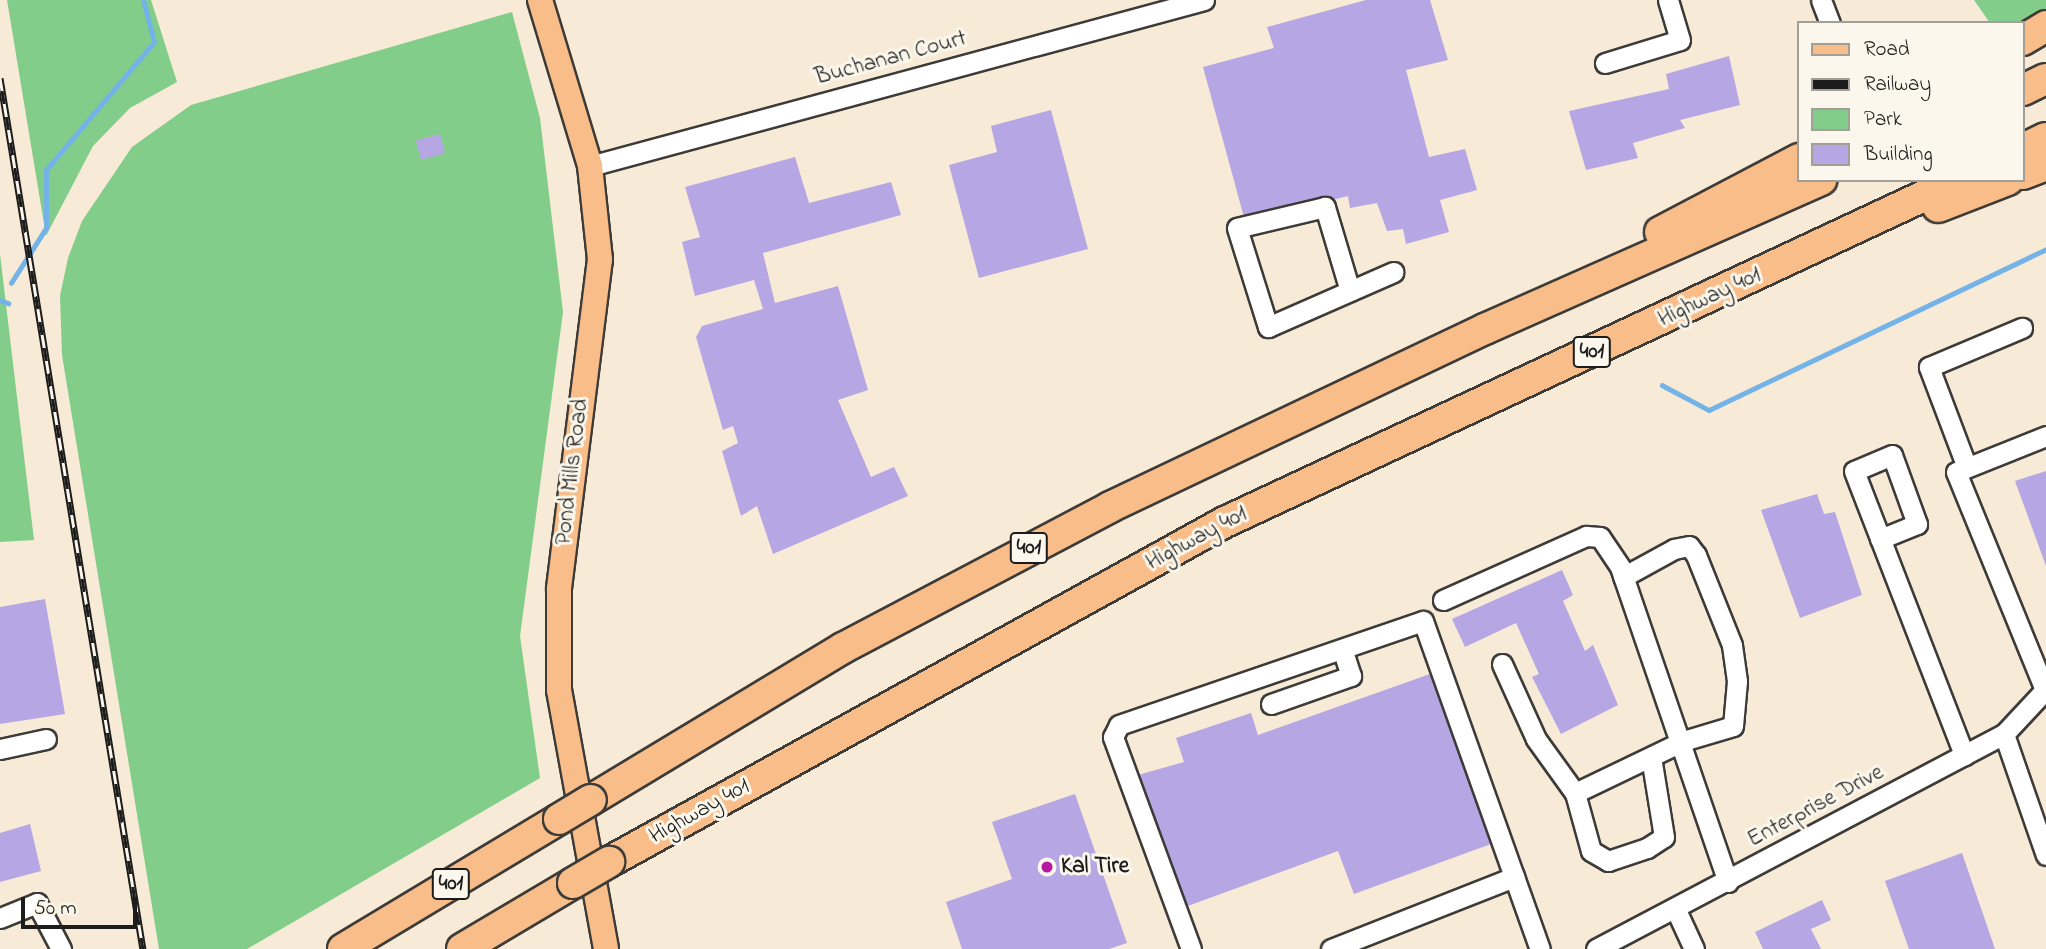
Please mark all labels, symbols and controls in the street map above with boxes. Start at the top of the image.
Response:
legend [1798,21,2025,182]
street label: Buchanan Court [812,26,970,92]
text: Road [1864,35,1910,65]
text: Railway [1864,70,1931,100]
text: Park [1864,105,1902,135]
text: Building [1864,140,1933,170]
street label: Highway 401 [1654,262,1766,334]
road number: 401 [1573,334,1611,370]
street label: Pond Mills Road [550,397,596,547]
street label: Highway 401 [1142,501,1252,577]
road number: 401 [1010,530,1048,566]
street label: Enterprise Drive [1743,760,1889,854]
street label: Highway 401 [645,773,755,851]
place label: Kal Tire [1061,853,1129,881]
marker: Kal Tire [1039,859,1055,875]
road number: 401 [432,866,470,902]
scale bar [24,883,140,927]
text: 50 m [34,894,77,924]

